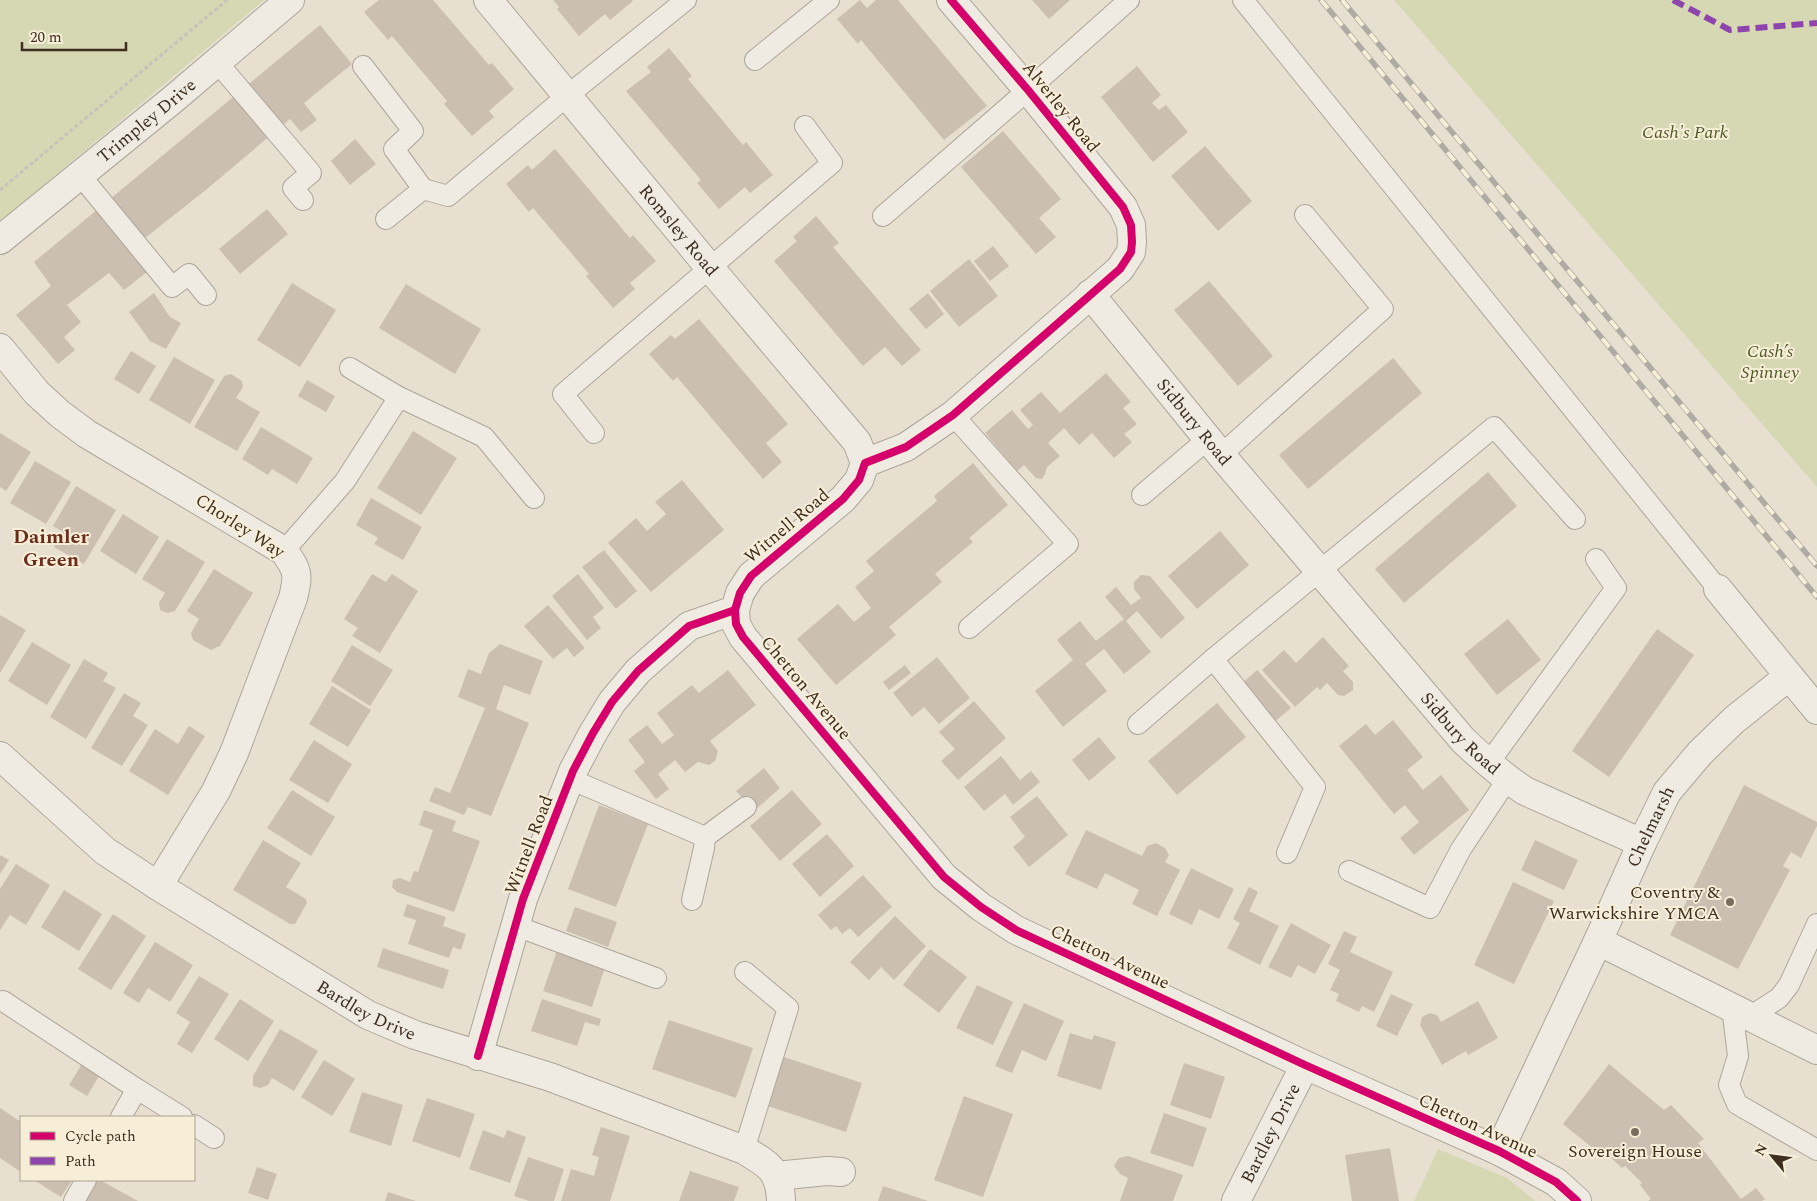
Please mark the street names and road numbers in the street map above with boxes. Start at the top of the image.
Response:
street label: Alverley Road [1016,55,1106,159]
street label: Trimpley Drive [91,72,202,170]
street label: Romsley Road [632,178,725,282]
street label: Sidbury Road [1150,372,1238,472]
street label: Witnell Road [738,482,836,570]
street label: Chorley Way [190,487,291,566]
street label: Chetton Avenue [754,630,858,746]
street label: Sidbury Road [1414,686,1506,782]
street label: Chelmarsh [1619,781,1681,872]
street label: Witnell Road [498,791,560,899]
street label: Chetton Avenue [1046,917,1174,997]
street label: Bardley Drive [311,973,420,1047]
street label: Bardley Drive [1234,1078,1307,1188]
street label: Chetton Avenue [1414,1086,1542,1166]

